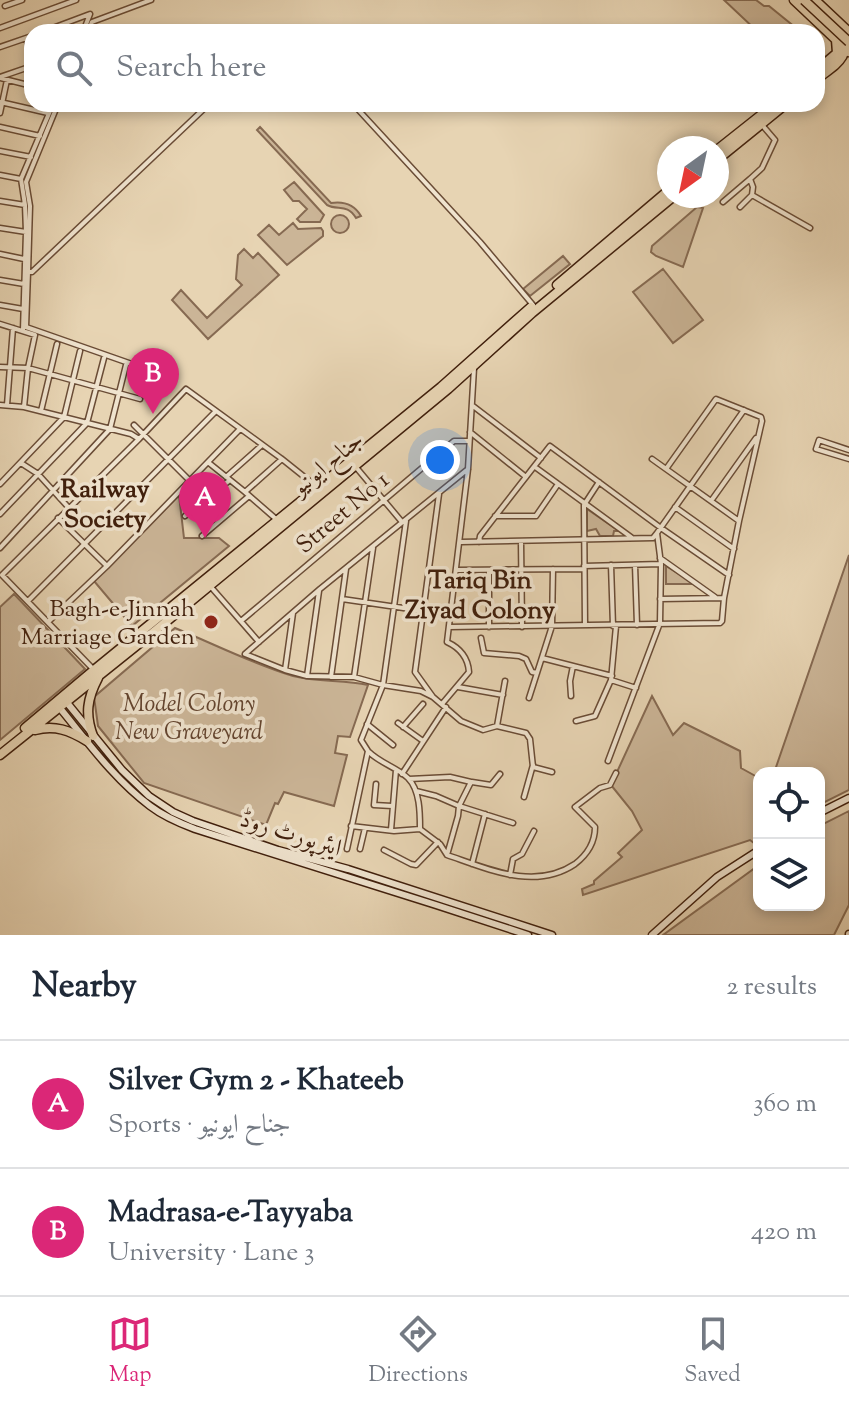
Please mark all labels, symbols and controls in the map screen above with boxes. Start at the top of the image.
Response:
search box [24,24,825,112]
icon: search [52,46,96,90]
text: Search here [116,47,266,90]
north arrow [657,136,729,208]
pin: B [127,348,179,414]
street label: جناح ایونیو [283,425,373,507]
your location [420,440,460,480]
street label: Street No 1 [289,464,397,563]
district label: Railway Society [60,472,150,539]
pin: A [179,472,231,538]
district label: Tariq Bin Ziyad Colony [405,563,555,630]
place label: Bagh-e-Jinnah Marriage Garden [21,593,195,655]
marker: Bagh-e-Jinnah Marriage Garden [202,613,220,631]
park label: Model Colony New Graveyard [115,688,263,750]
map controls [753,767,825,911]
button: locate [753,767,825,839]
street label: ایئرپورٹ روڈ [235,803,345,866]
button: layers [753,839,825,911]
text: Nearby [32,963,137,1012]
text: 2 results [726,969,817,1006]
text: Silver Gym 2 - Khateeb [108,1060,404,1103]
text: A [47,1086,69,1123]
text: 360 m [753,1086,817,1123]
text: Sports · جناح ایونیو [108,1107,291,1144]
text: Madrasa-e-Tayyaba [108,1192,353,1235]
text: B [50,1214,66,1251]
text: 420 m [751,1214,817,1251]
text: University · Lane 3 [108,1235,314,1272]
tab: Map [108,1312,152,1392]
tab: Directions [369,1312,468,1392]
tab: Saved [684,1312,741,1392]

